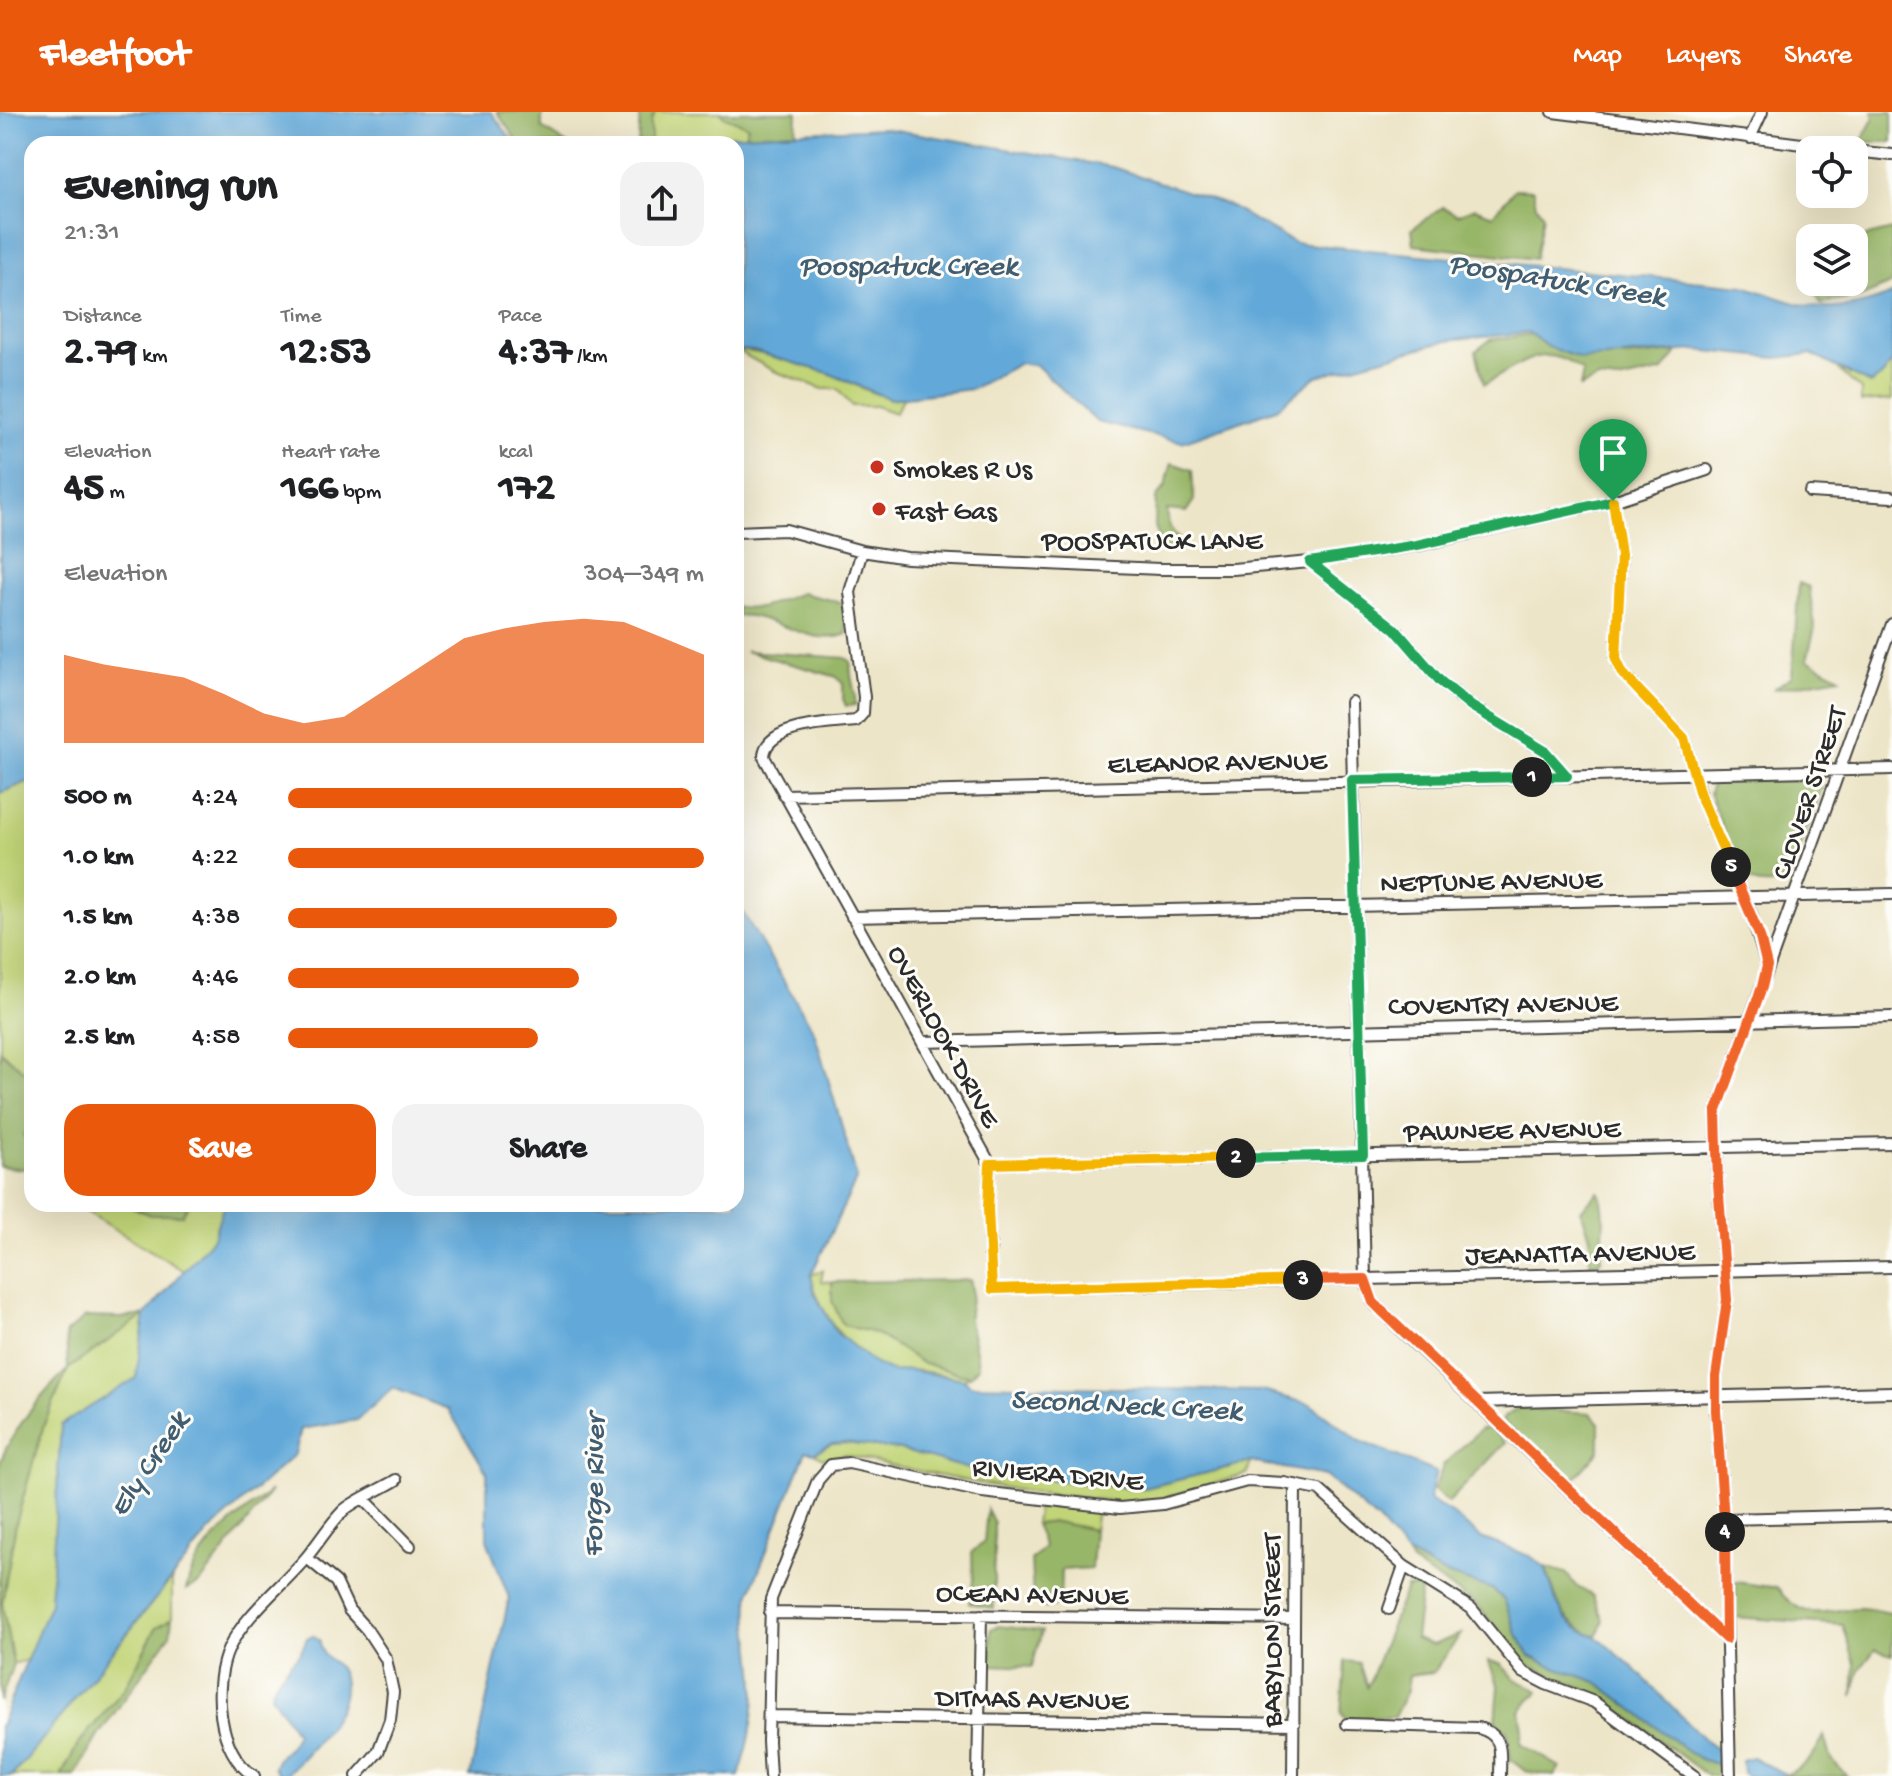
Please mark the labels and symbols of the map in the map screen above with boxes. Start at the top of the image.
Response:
water label: Poospatuck Creek [1446,248,1669,317]
water label: Poospatuck Creek [799,251,1020,286]
pin [1579,419,1647,501]
place label: Smokes R Us [893,455,1033,488]
marker: Smokes R Us [868,458,886,476]
place label: Fast Gas [894,497,997,530]
marker: Fast Gas [870,500,888,518]
street label: POOSPATUCK LANE [1041,527,1264,560]
street label: CLOVER STREET [1766,702,1857,884]
street label: ELEANOR AVENUE [1107,746,1329,783]
pin: 1 [1512,757,1552,797]
pin: 5 [1711,847,1751,887]
street label: NEPTUNE AVENUE [1380,865,1604,902]
street label: OVERLOOK DRIVE [878,940,1007,1135]
street label: COVENTRY AVENUE [1388,988,1620,1025]
street label: PAWNEE AVENUE [1402,1114,1622,1151]
pin: 2 [1216,1138,1256,1178]
street label: JEANATTA AVENUE [1465,1237,1697,1274]
pin: 3 [1283,1260,1323,1300]
water label: Second Neck Creek [1009,1384,1245,1431]
water label: Ely Creek [103,1404,200,1524]
water label: Forge River [578,1409,615,1558]
street label: RIVIERA DRIVE [971,1453,1146,1501]
pin: 4 [1705,1512,1745,1552]
street label: BABYLON STREET [1258,1532,1291,1728]
street label: OCEAN AVENUE [935,1578,1130,1615]
street label: DITMAS AVENUE [933,1683,1130,1720]

